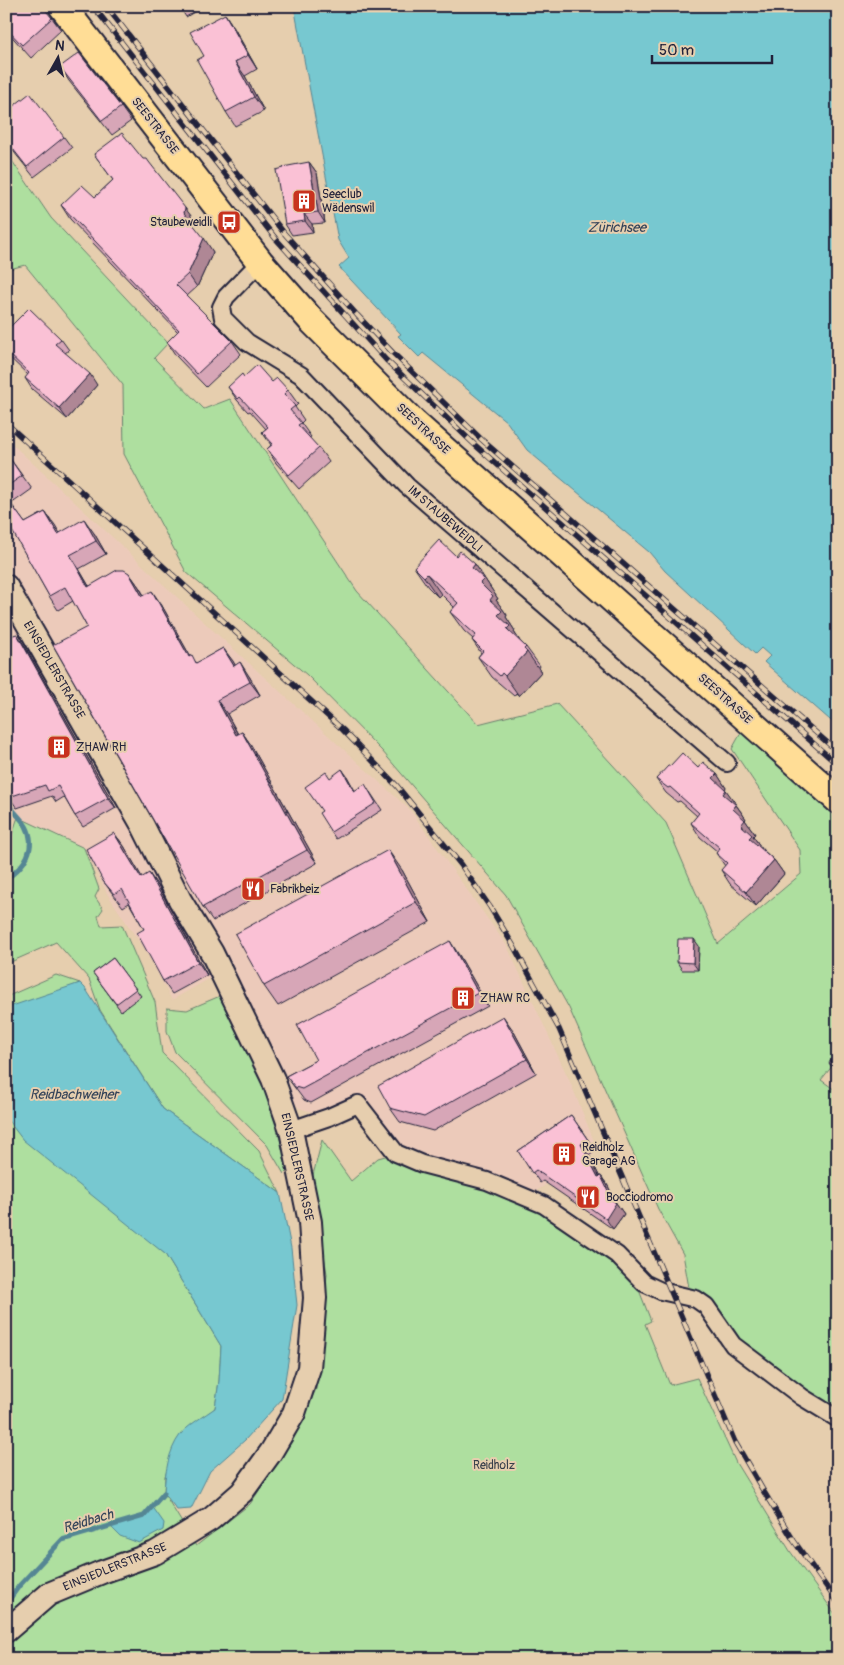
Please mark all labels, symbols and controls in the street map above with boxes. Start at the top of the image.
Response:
north arrow [32,32,82,82]
scale bar [652,32,772,64]
text: N [54,37,66,55]
text: 50 m [659,41,694,60]
street label: SEESTRASSE [128,95,182,157]
place label: Seeclub Wädenswil [322,187,375,216]
building icon: Seeclub Wädenswil [291,188,317,214]
bus stop icon: Staubeweidli [216,209,242,235]
place label: Staubeweidli [150,215,212,230]
water label: Zürichsee [588,219,648,236]
street label: SEESTRASSE [393,400,453,458]
street label: IM STAUBEWEIDLI [405,482,485,556]
street label: EINSIEDLERSTRASSE [20,618,88,722]
street label: SEESTRASSE [695,671,755,727]
building icon: ZHAW RH [46,734,72,760]
place label: ZHAW RH [76,740,127,755]
restaurant icon: Fabrikbeiz [240,876,266,902]
place label: Fabrikbeiz [270,882,320,897]
building icon: ZHAW RC [450,985,476,1011]
place label: ZHAW RC [480,991,530,1006]
water label: Reidbachweiher [30,1086,120,1103]
street label: EINSIEDLERSTRASSE [277,1111,317,1223]
place label: Reidholz Garage AG [582,1140,636,1169]
building icon: Reidholz Garage AG [551,1141,577,1167]
restaurant icon: Bocciodromo [575,1184,601,1210]
place label: Bocciodromo [606,1190,674,1205]
park label: Reidholz [473,1458,515,1473]
water label: Reidbach [61,1505,116,1537]
street label: EINSIEDLERSTRASSE [61,1539,169,1595]

